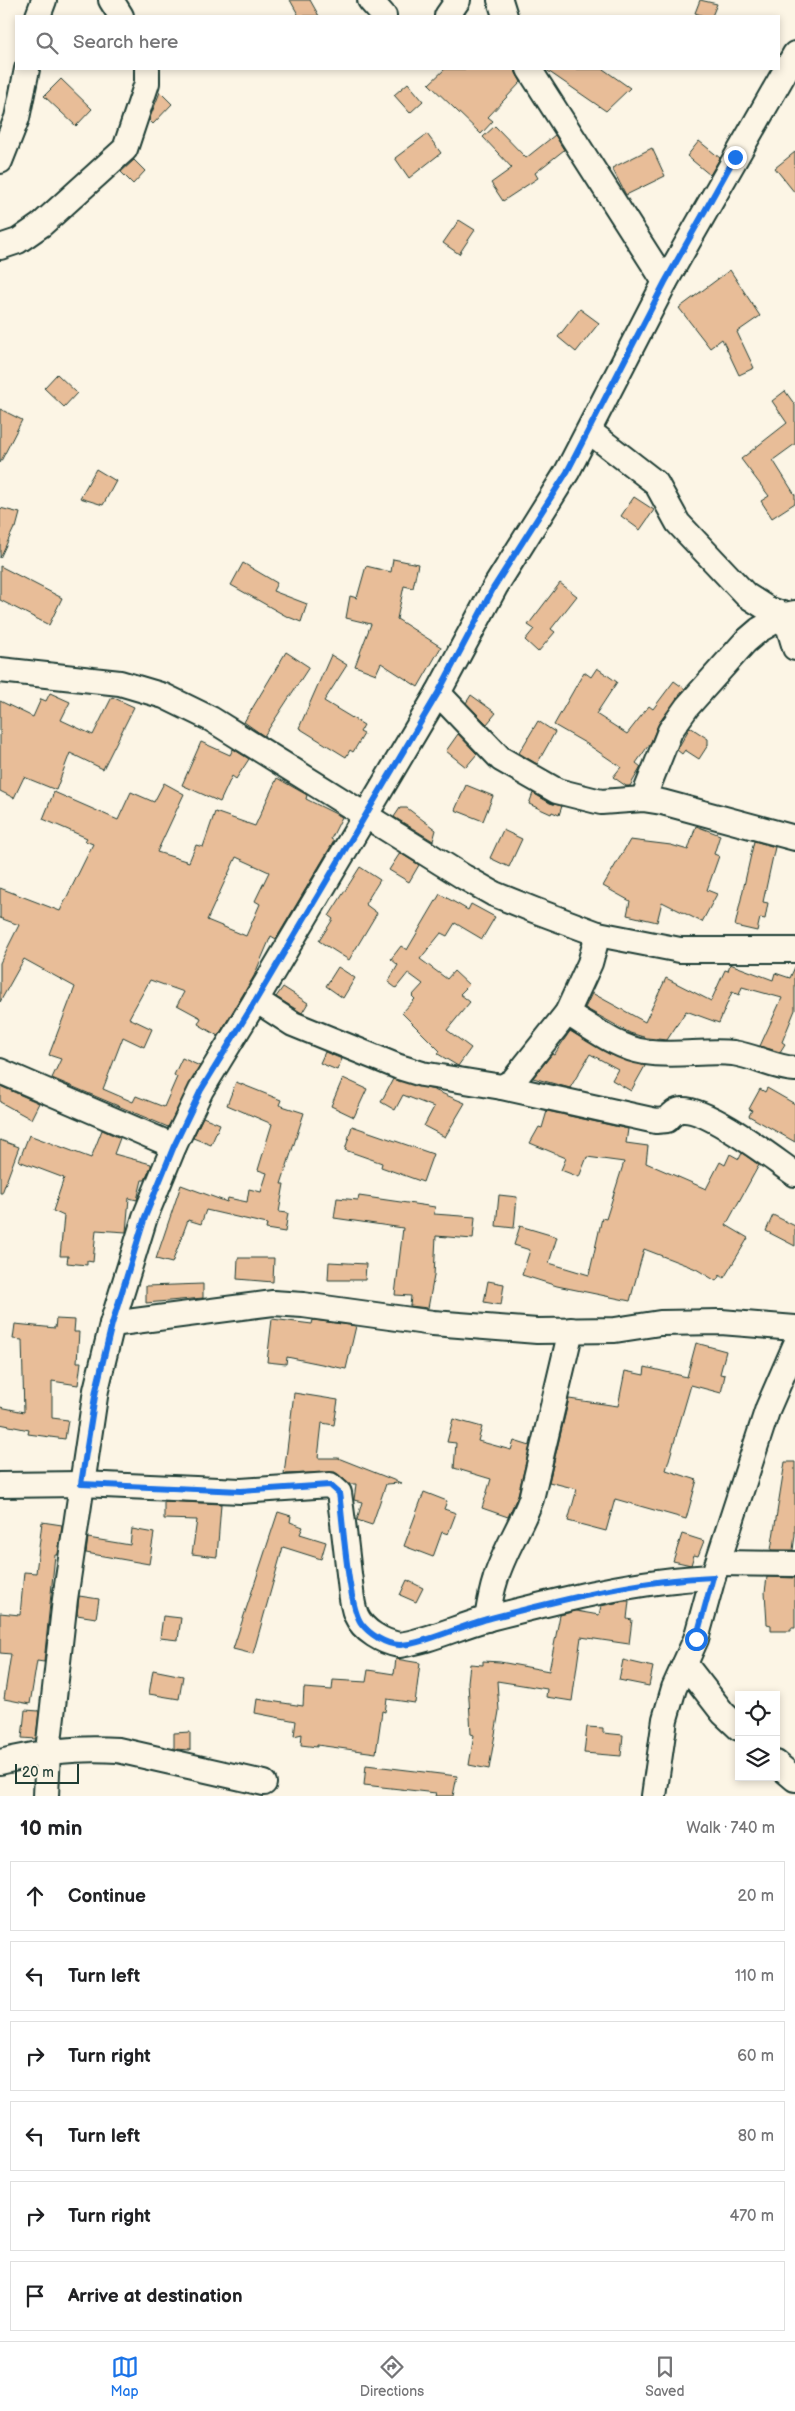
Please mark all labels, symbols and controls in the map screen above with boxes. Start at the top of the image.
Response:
search box [15,15,780,70]
icon: search [33,29,61,57]
text: Search here [73,31,178,54]
route end [724,146,747,169]
route start [685,1628,708,1651]
map controls [735,1691,780,1781]
button: locate [735,1691,780,1736]
button: layers [735,1736,780,1781]
scale bar [15,1761,79,1784]
text: 20 m [22,1764,54,1781]
text: 10 min [20,1816,82,1841]
text: Walk · 740 m [686,1819,775,1838]
icon: ahead [21,1882,49,1910]
text: Continue [68,1885,146,1908]
text: 20 m [738,1887,774,1906]
icon: left [21,1962,49,1990]
text: Turn left [68,1965,140,1988]
text: 110 m [735,1967,774,1986]
icon: right [21,2042,49,2070]
text: Turn right [68,2045,151,2068]
text: 60 m [737,2047,774,2066]
icon: left [21,2122,49,2150]
text: Turn left [68,2125,140,2148]
text: 80 m [738,2127,774,2146]
icon: right [21,2202,49,2230]
text: Turn right [68,2205,151,2228]
text: 470 m [729,2207,774,2226]
icon: arrive [21,2282,49,2310]
text: Arrive at destination [68,2285,243,2308]
tab: Map [111,2353,139,2400]
tab: Directions [360,2353,424,2400]
tab: Saved [645,2353,684,2400]

